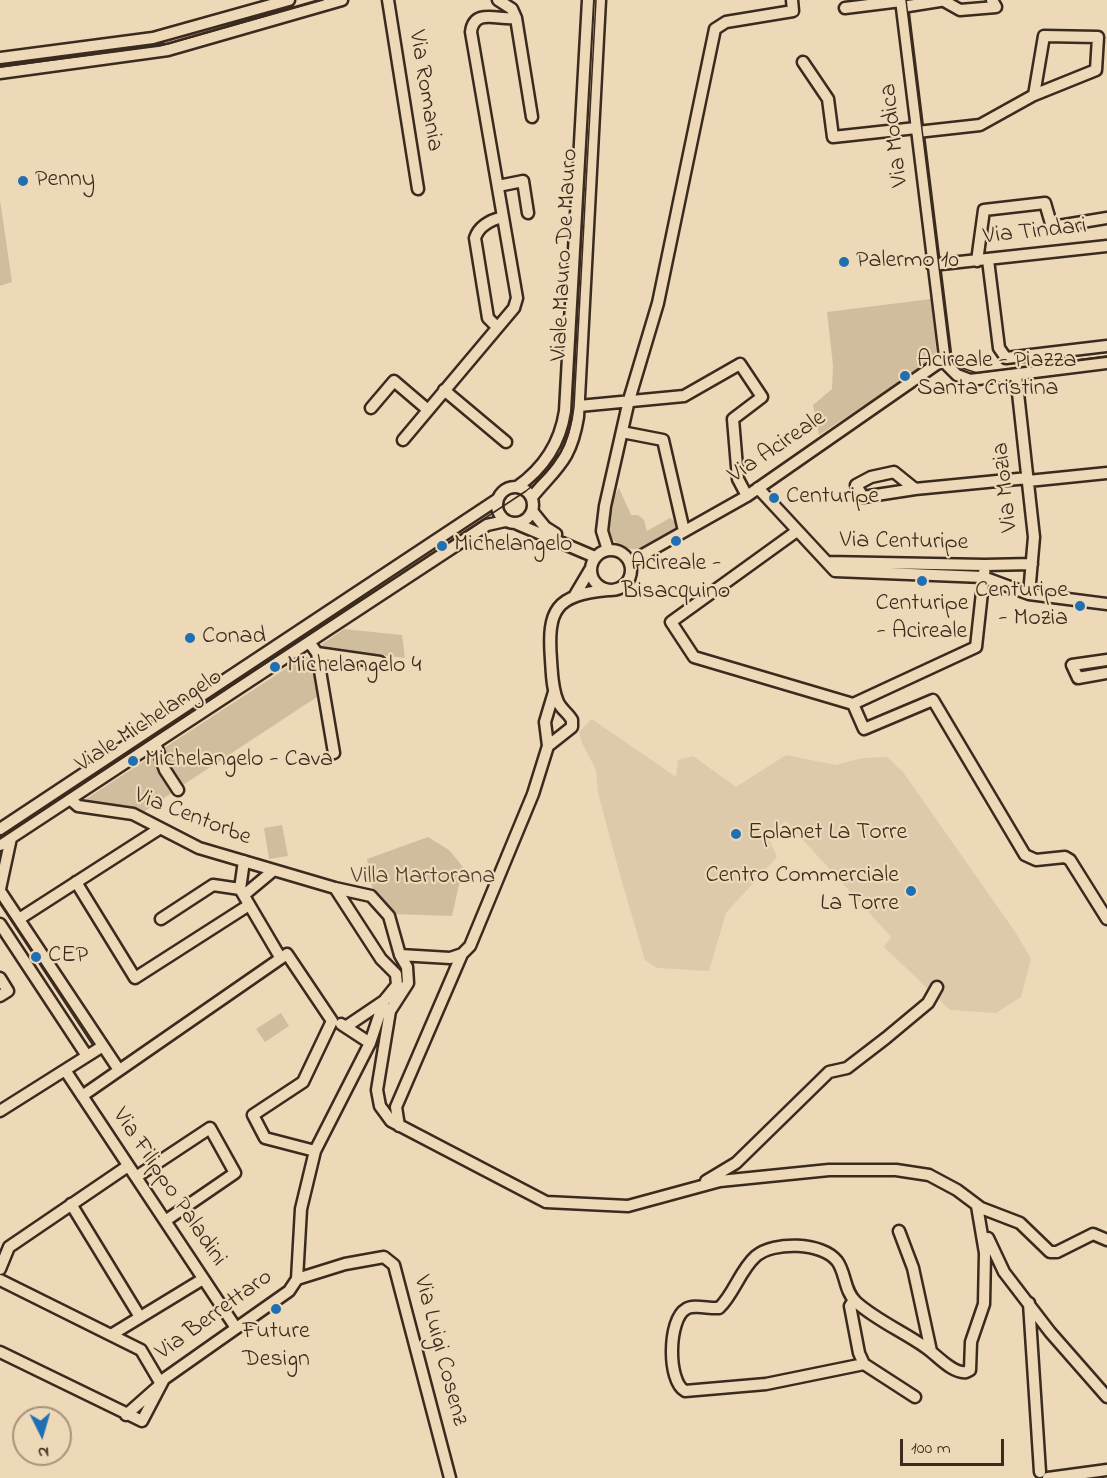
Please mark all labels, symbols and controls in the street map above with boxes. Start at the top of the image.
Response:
street label: Via Romania [400,28,448,154]
street label: Via Modica [875,82,917,188]
street label: Viale Mauro De Mauro [546,148,586,362]
place label: Penny [35,167,95,195]
marker: Penny [16,174,30,188]
street label: Via Tindari [982,213,1088,253]
place label: Palermo 10 [856,248,959,276]
marker: Palermo 10 [837,255,851,269]
place label: Acireale - Piazza Santa Cristina [917,348,1077,404]
marker: Acireale - Piazza Santa Cristina [898,369,912,383]
street label: Via Acireale [724,405,832,491]
street label: Via Mozia [988,441,1026,533]
place label: Centuripe [786,484,879,512]
marker: Centuripe [767,491,781,505]
street label: Via Centuripe [839,527,969,559]
place label: Michelangelo [454,532,573,560]
marker: Acireale - Bisacquino [669,534,683,548]
marker: Michelangelo [435,539,449,553]
place label: Acireale - Bisacquino [622,551,730,607]
marker: Centuripe - Acireale [915,574,929,588]
place label: Centuripe - Mozia [975,578,1068,634]
place label: Centuripe - Acireale [875,591,969,647]
marker: Centuripe - Mozia [1073,599,1087,613]
place label: Conad [202,624,266,652]
marker: Conad [183,631,197,645]
place label: Michelangelo 4 [287,653,421,681]
marker: Michelangelo 4 [268,660,282,674]
street label: Viale Michelangelo [71,664,229,780]
place label: Michelangelo - Cava [145,747,333,775]
marker: Michelangelo - Cava [126,754,140,768]
street label: Via Centorbe [129,783,255,853]
place label: Eplanet La Torre [748,820,907,848]
marker: Eplanet La Torre [729,827,743,841]
place label: Centro Commerciale La Torre [705,863,899,919]
park label: Villa Martorana [351,864,495,892]
marker: Centro Commerciale La Torre [904,884,918,898]
place label: CEP [48,943,88,971]
marker: CEP [29,950,43,964]
street label: Via Filippo Paladini [104,1103,232,1273]
street label: Via Berrettaro [151,1264,279,1368]
street label: Via Luigi Cosenz [405,1273,473,1429]
marker: Future Design [269,1302,283,1316]
place label: Future Design [242,1319,310,1375]
north arrow [12,1406,72,1466]
scale bar [903,1427,1006,1465]
text: 100 m [911,1436,951,1462]
text: N [37,1440,50,1464]

